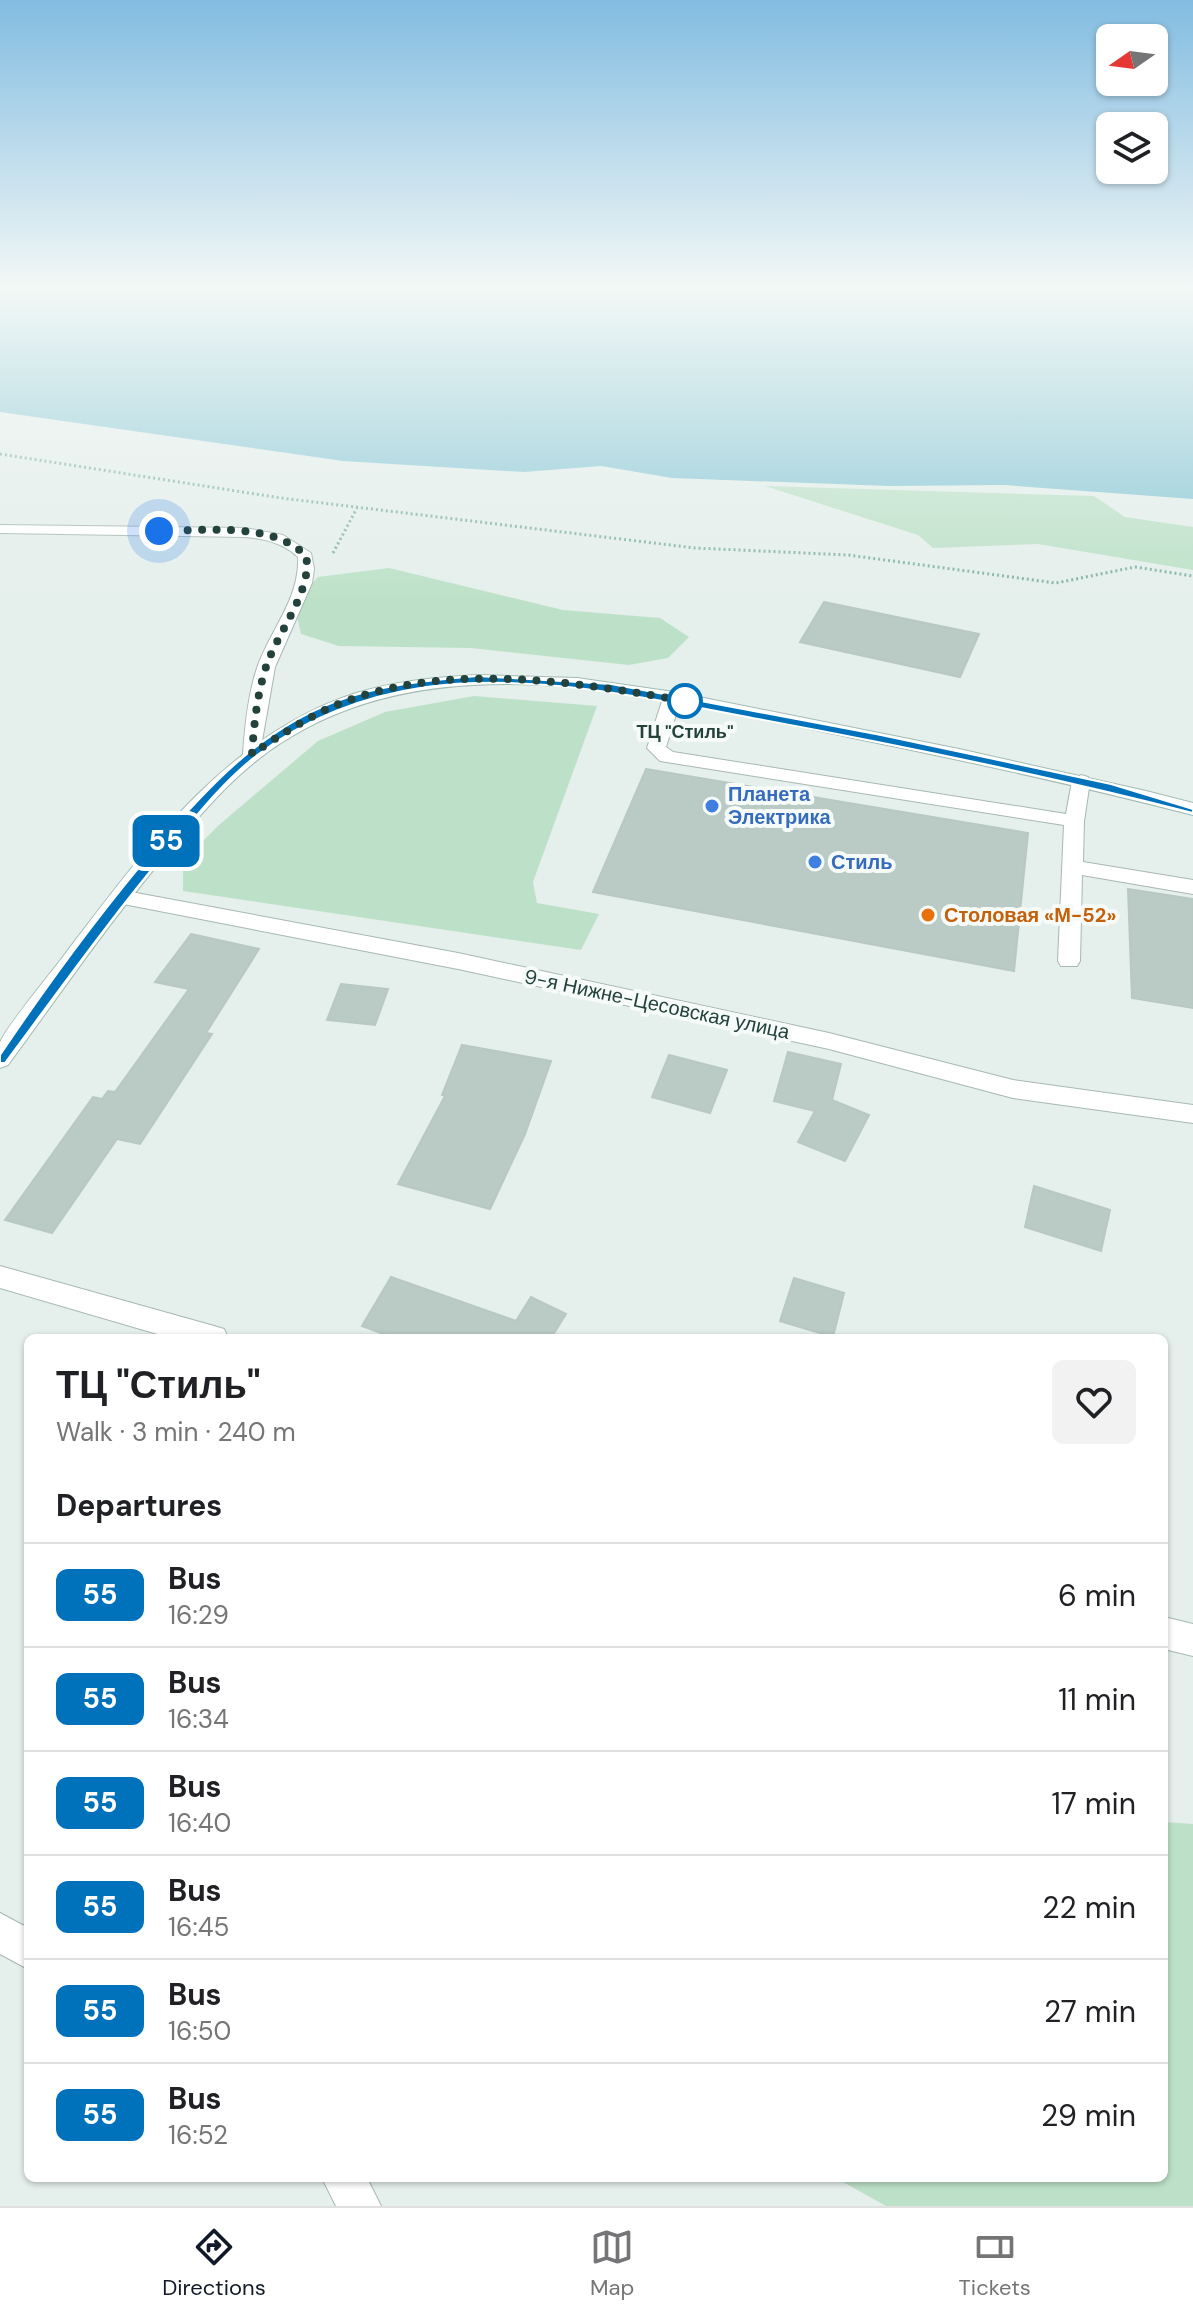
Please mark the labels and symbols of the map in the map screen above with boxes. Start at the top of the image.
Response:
north arrow [1096,24,1168,96]
your location [139,511,179,551]
marker: ТЦ "Стиль" [668,684,702,718]
place label: ТЦ "Стиль" [637,720,733,744]
place label: Планета Электрика [728,781,832,830]
marker: Планета Электрика [703,797,721,815]
line badge: 55 [130,815,202,867]
place label: Стиль [831,849,893,875]
marker: Стиль [806,853,824,871]
place label: Столовая «М-52» [944,902,1116,928]
marker: Столовая «М-52» [919,906,937,924]
street label: 9-я Нижне-Цесовская улица [522,963,793,1045]

